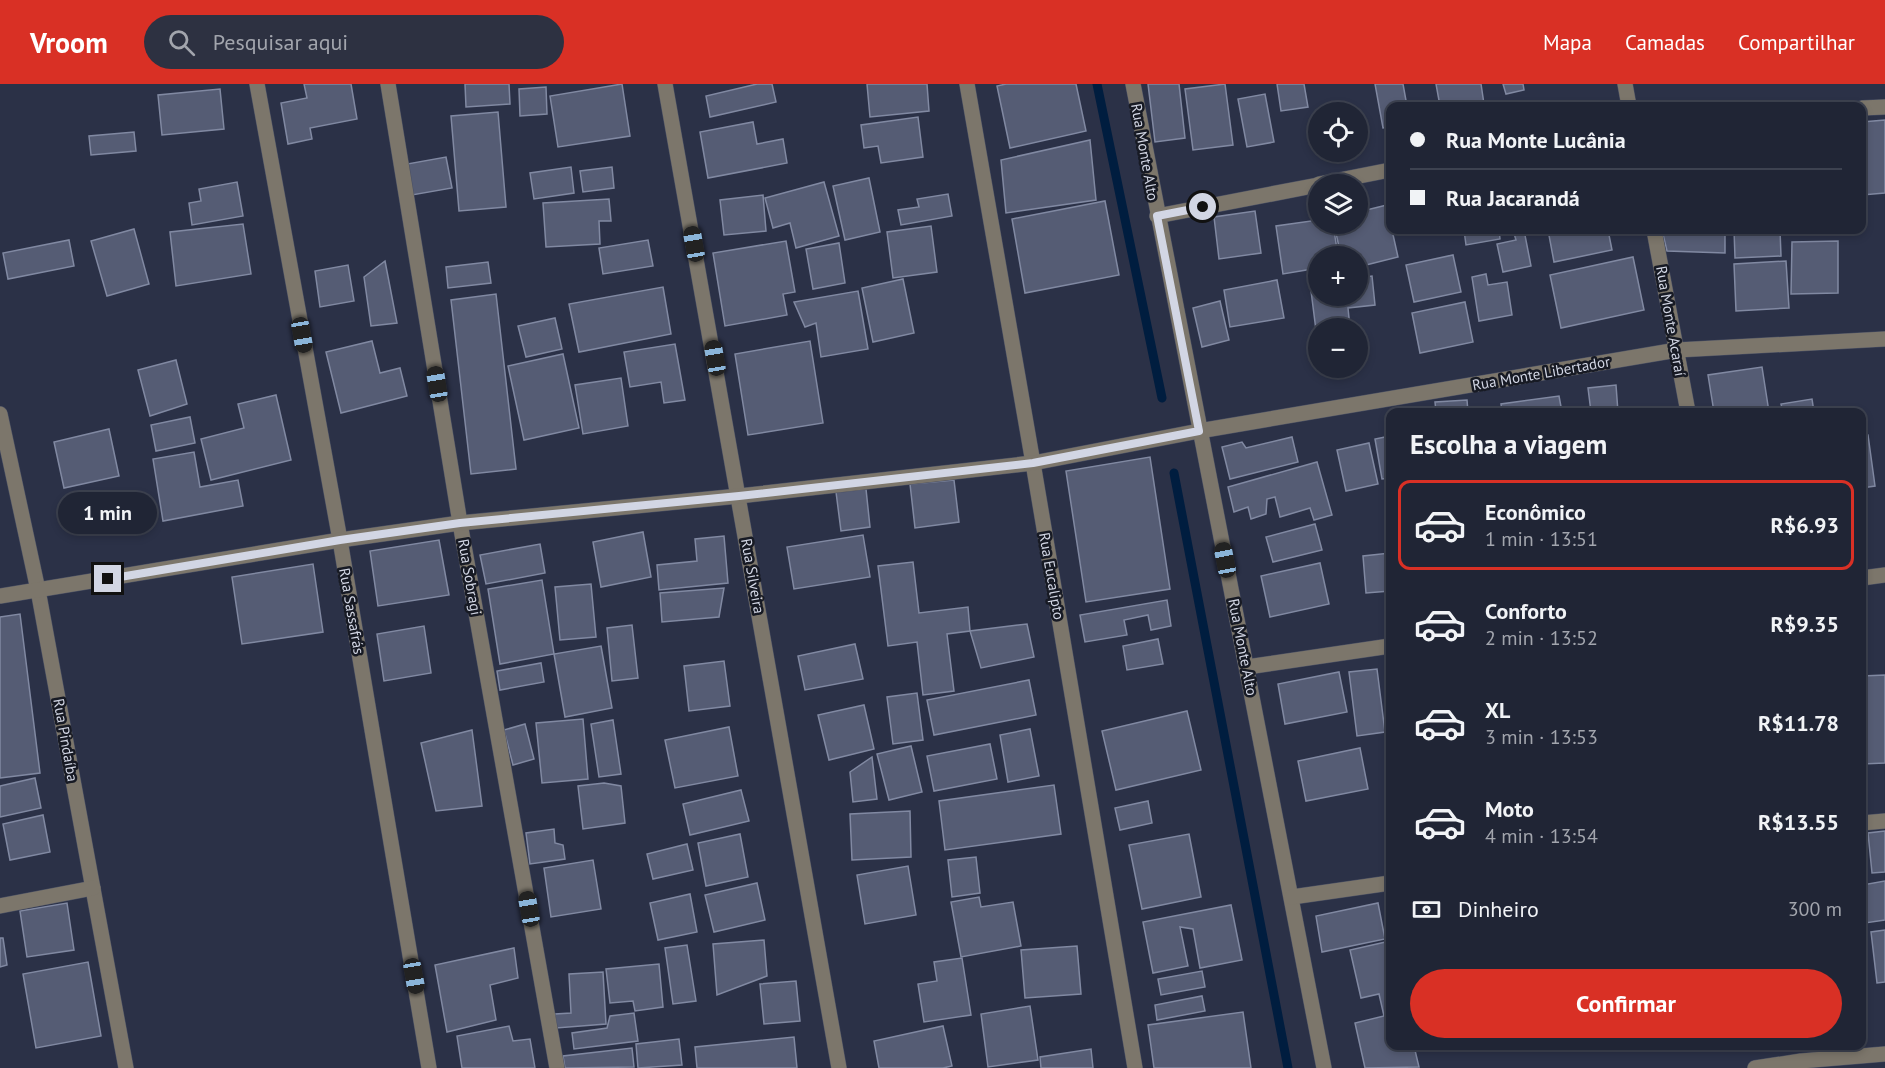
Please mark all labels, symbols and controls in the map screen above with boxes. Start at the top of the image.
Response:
search box [144,15,564,69]
text: Vroom [30,24,108,61]
icon: search [165,26,198,59]
text: Pesquisar aqui [213,28,348,56]
text: Mapa [1543,29,1592,56]
text: Camadas [1625,29,1705,56]
text: Compartilhar [1738,29,1855,56]
street label: Rua Monte Alto [1127,102,1163,202]
map controls [1308,102,1368,378]
button: locate [1308,102,1368,162]
text: Rua Monte Lucânia [1446,126,1626,154]
button: layers [1308,174,1368,234]
text: Rua Jacarandá [1446,184,1580,212]
route start [1189,193,1216,220]
car [682,225,706,263]
button: + [1308,246,1368,306]
street label: Rua Monte Acaraí [1652,264,1690,378]
car [290,316,314,354]
button: − [1308,318,1368,378]
car [703,339,727,377]
street label: Rua Monte Libertador [1471,352,1611,394]
car [425,365,449,403]
text: Escolha a viagem [1410,427,1607,461]
callout: 1 min [58,492,158,534]
icon: car [1413,498,1467,552]
text: Econômico [1485,498,1586,526]
text: 1 min [83,500,132,526]
text: R$6.93 [1770,511,1839,539]
text: 1 min · 13:51 [1485,526,1598,552]
street label: Rua Eucalipto [1035,531,1069,621]
street label: Rua Sobragi [454,537,486,617]
street label: Rua Silveira [737,537,769,615]
car [1213,541,1237,579]
route end [94,565,121,592]
street label: Rua Sassafrás [335,566,369,656]
street label: Rua Monte Alto [1224,597,1262,697]
icon: car [1413,597,1467,651]
text: Conforto [1485,597,1567,625]
text: R$9.35 [1770,610,1839,638]
text: 2 min · 13:52 [1485,625,1598,651]
icon: car [1413,696,1467,750]
text: XL [1485,696,1510,724]
street label: Rua Pindaíba [49,697,83,783]
text: R$11.78 [1758,709,1839,737]
text: 3 min · 13:53 [1485,724,1598,750]
icon: car [1413,795,1467,849]
text: Moto [1485,795,1534,823]
text: R$13.55 [1758,808,1839,836]
text: 4 min · 13:54 [1485,823,1598,849]
car [517,890,541,928]
icon: cash [1410,893,1443,926]
text: Dinheiro [1458,895,1539,923]
text: 300 m [1788,896,1842,922]
car [402,957,426,995]
button: Confirmar [1410,969,1842,1038]

